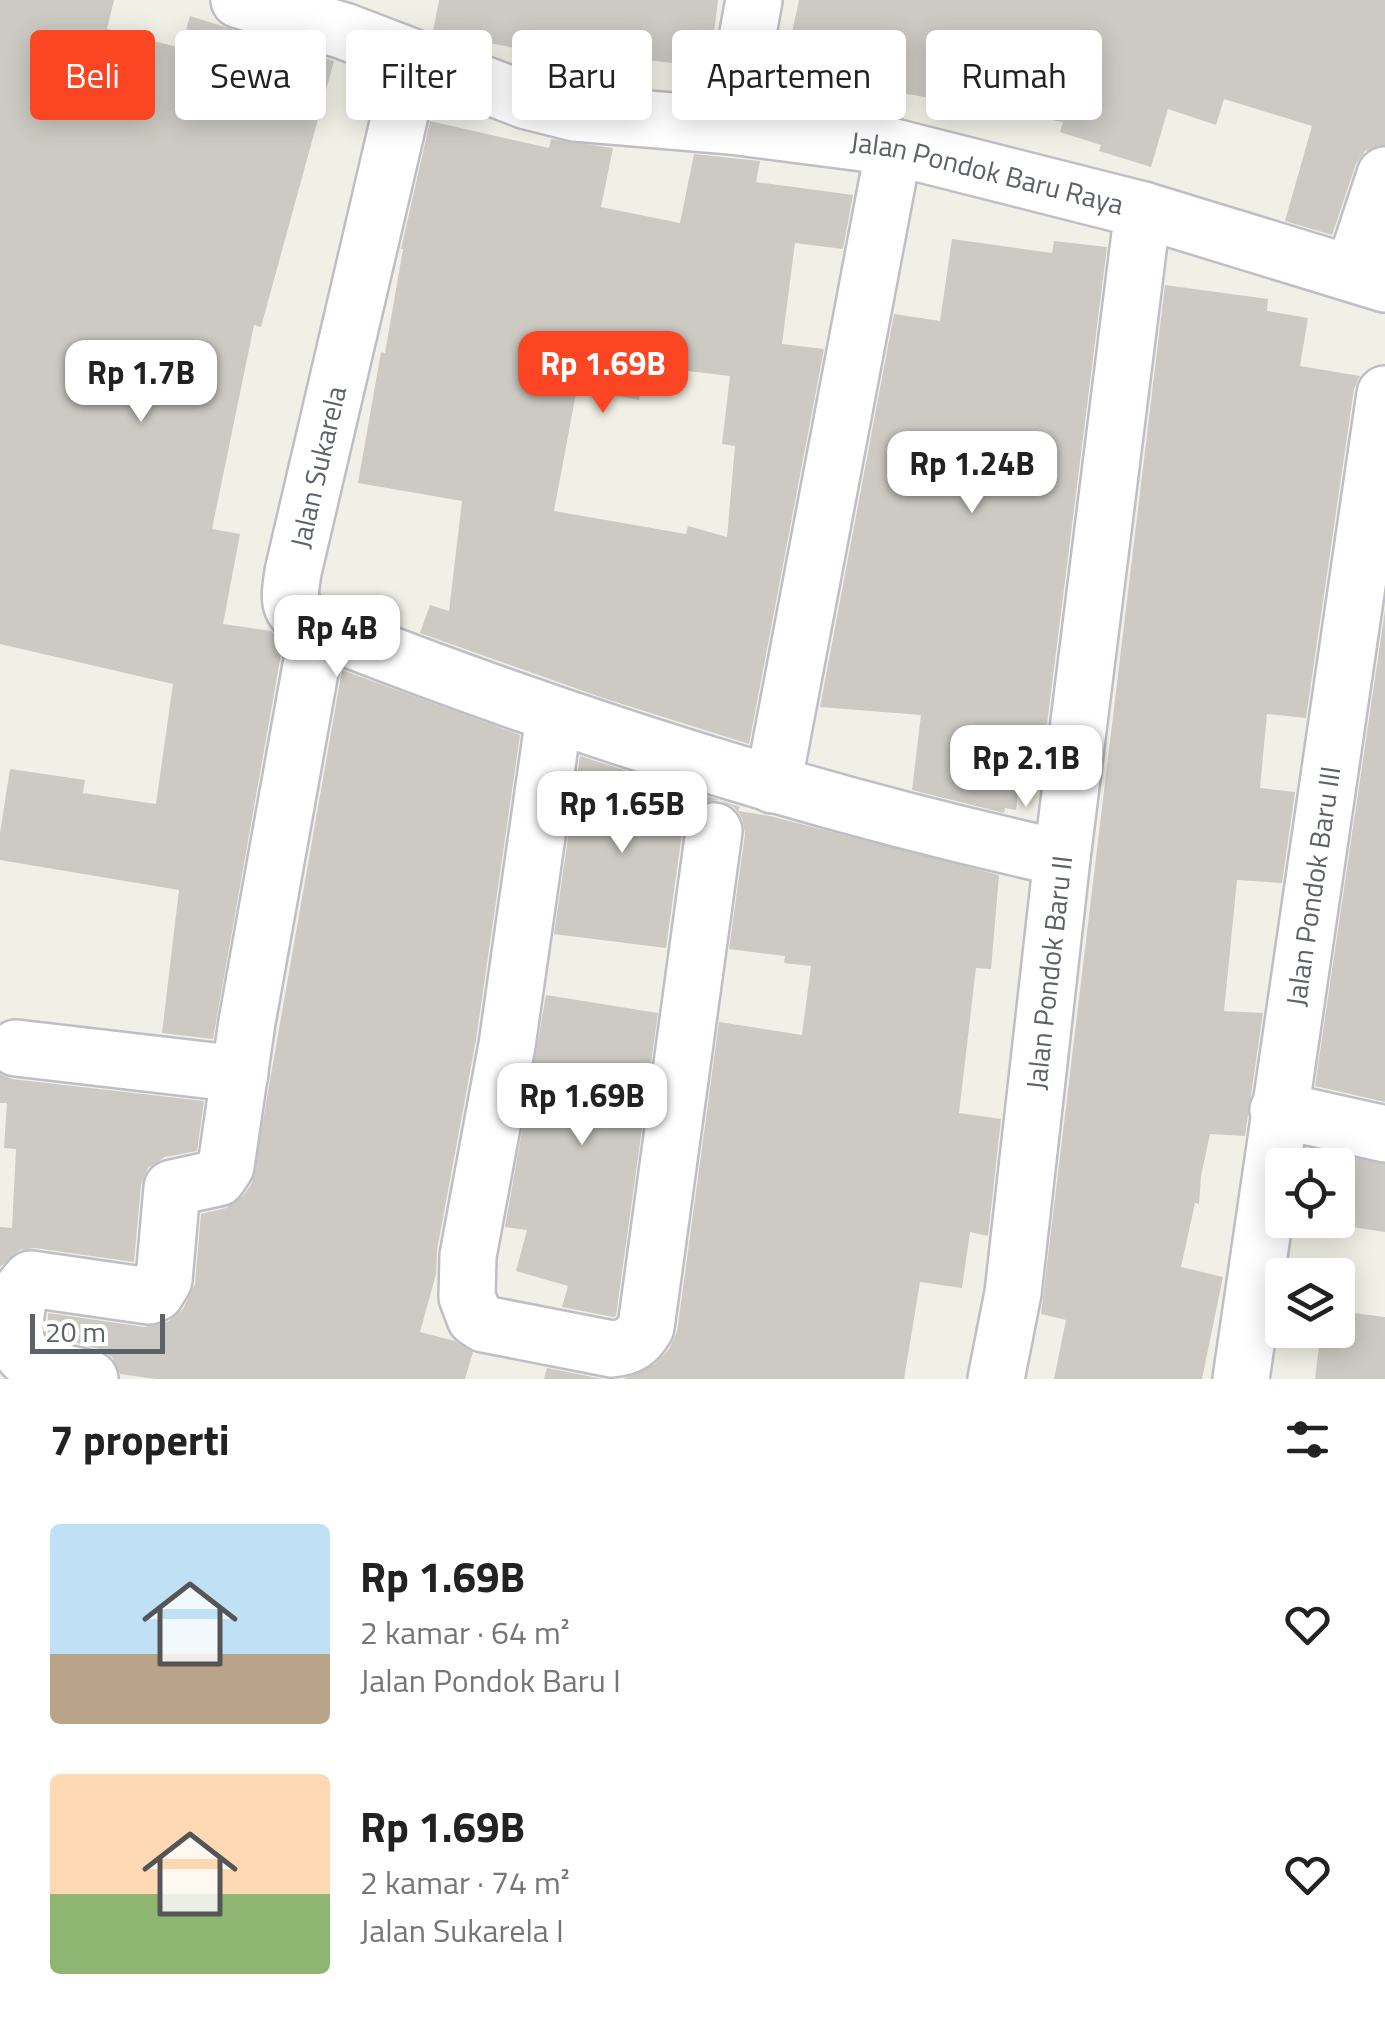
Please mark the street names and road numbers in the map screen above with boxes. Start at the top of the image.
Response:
street label: Jalan Pondok Baru Raya [848,120,1128,225]
street label: Jalan Sukarela [278,382,357,552]
street label: Jalan Pondok Baru III [1274,763,1351,1009]
street label: Jalan Pondok Baru II [1014,853,1083,1092]

